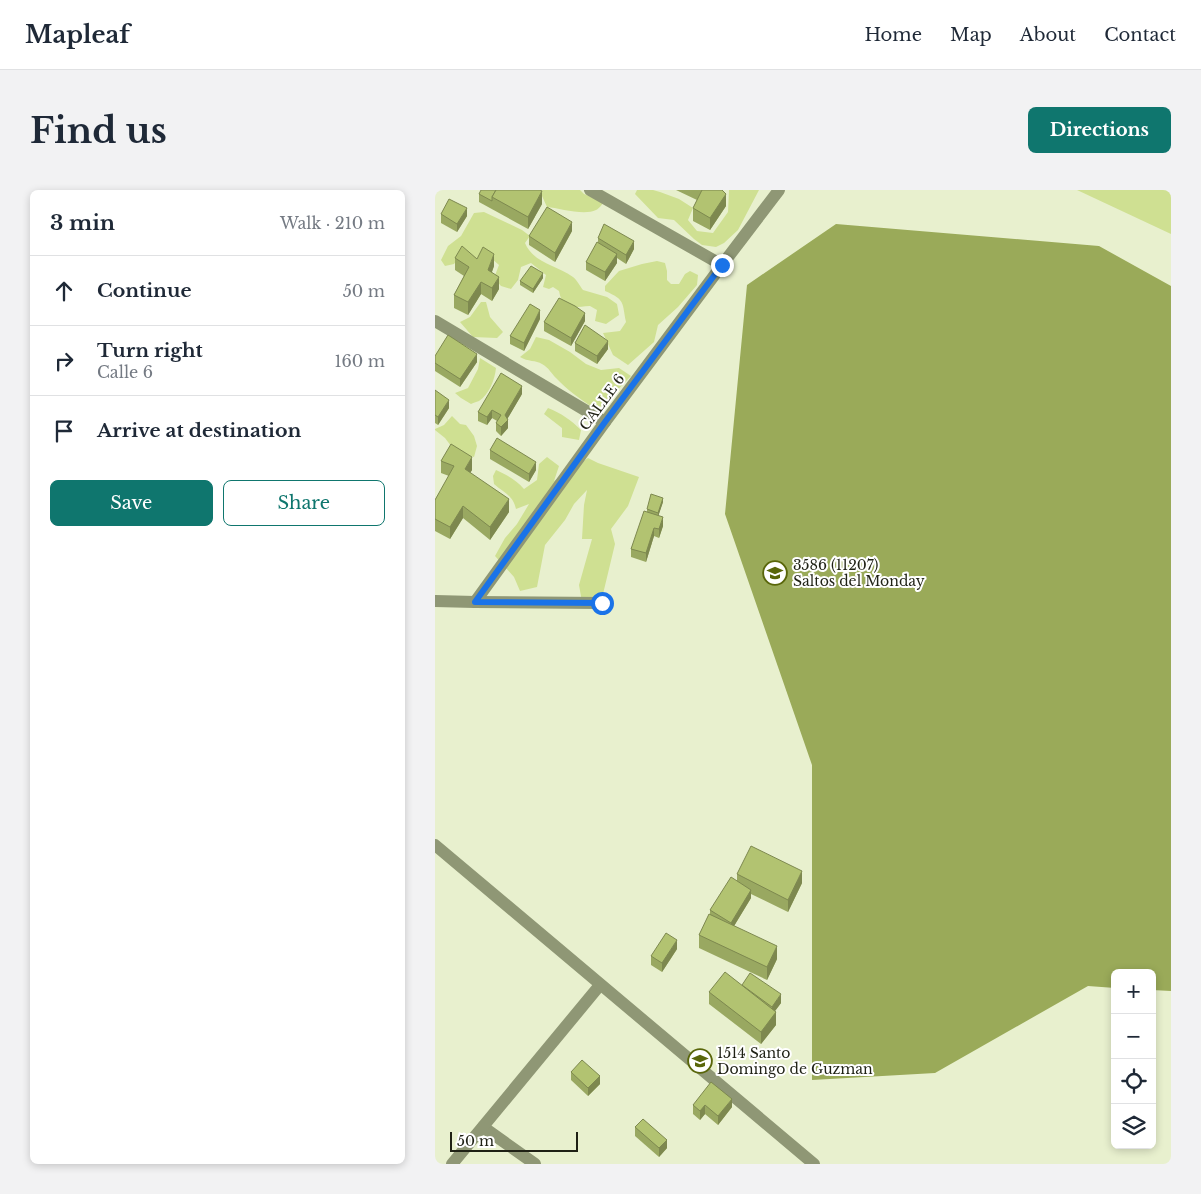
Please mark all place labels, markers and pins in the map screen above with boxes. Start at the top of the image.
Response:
place label: 3586 (11207) Saltos del Monday [793,556,925,590]
school or university icon: 3586 (11207) Saltos del Monday [762,560,788,586]
place label: 1514 Santo Domingo de Guzman [717,1044,873,1078]
school or university icon: 1514 Santo Domingo de Guzman [687,1048,713,1074]

